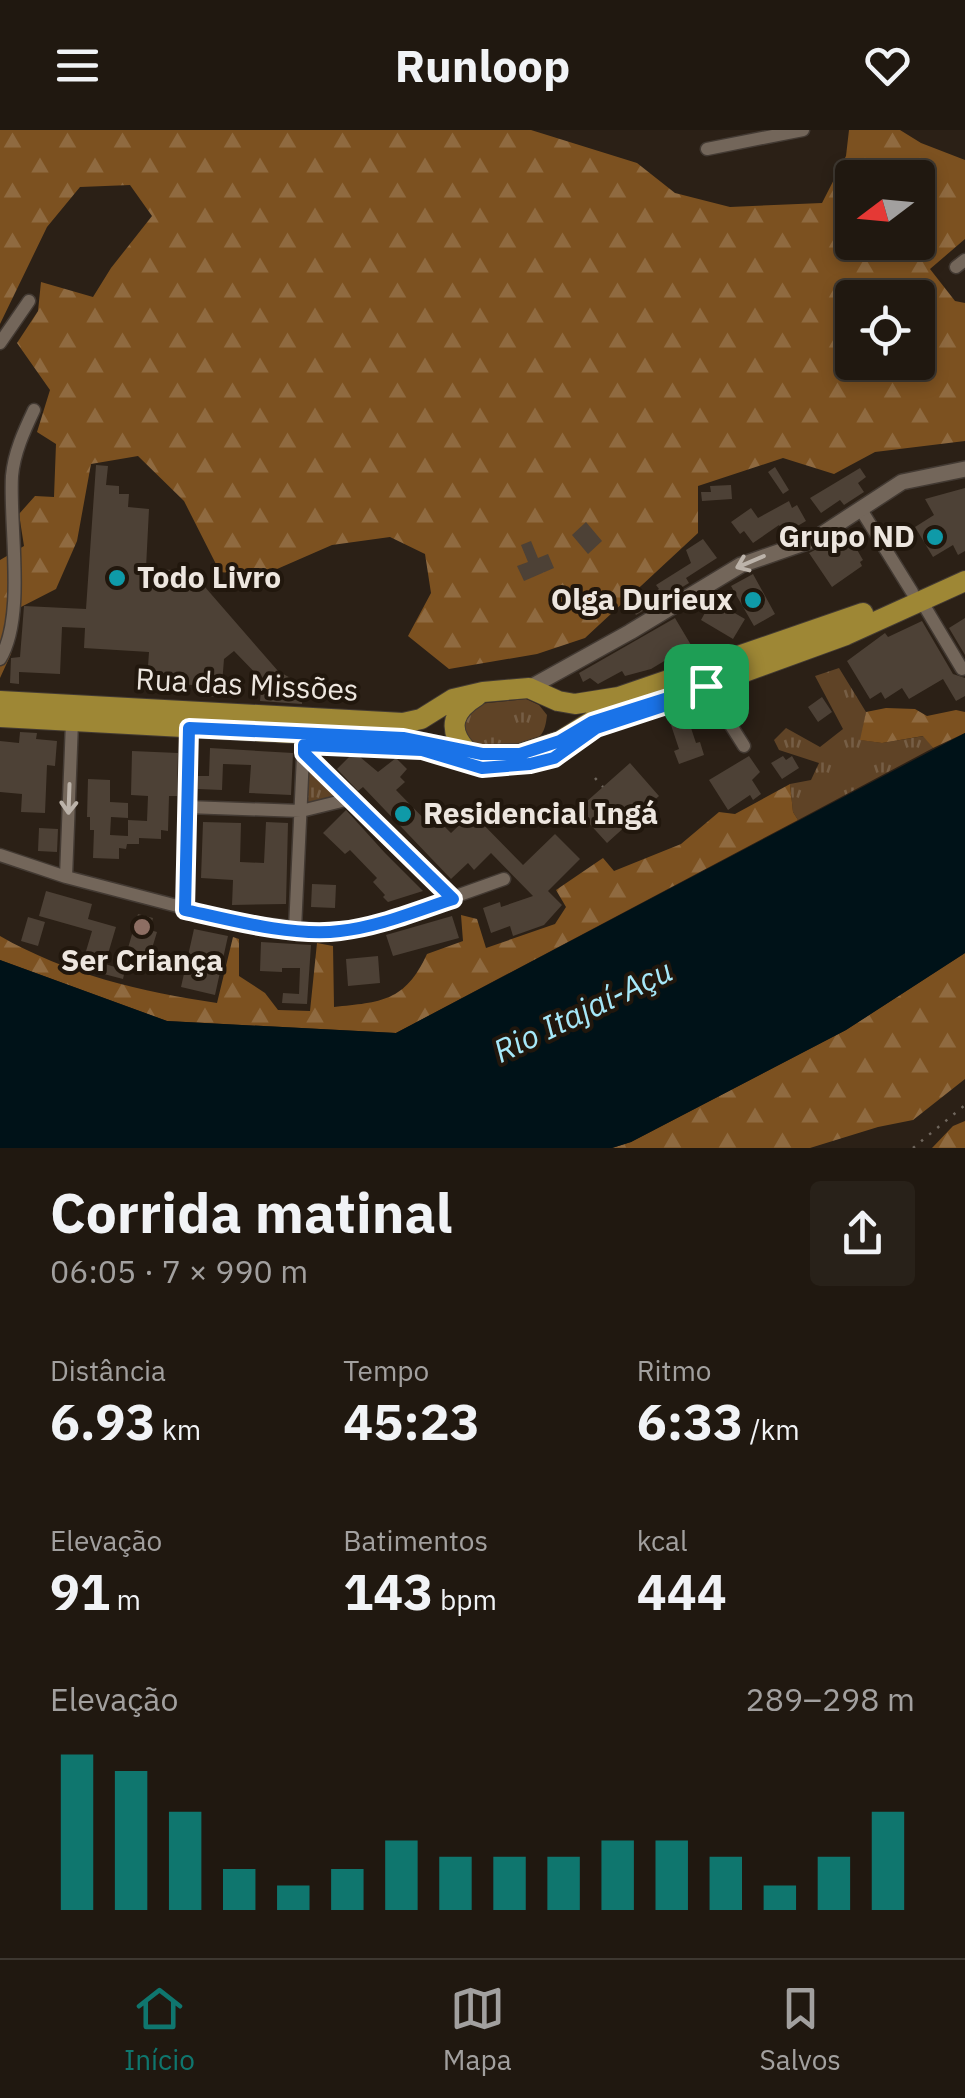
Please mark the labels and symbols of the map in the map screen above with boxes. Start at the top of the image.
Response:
north arrow [835,160,935,260]
place label: Grupo ND [779,516,915,555]
marker: Grupo ND [924,526,946,548]
one-way arrow [735,554,766,572]
place label: Todo Livro [137,557,281,596]
marker: Todo Livro [106,567,128,589]
place label: Olga Durieux [551,579,733,618]
marker: Olga Durieux [742,589,764,611]
pin [664,644,749,729]
street label: Rua das Missões [135,658,360,709]
one-way arrow [59,783,78,815]
place label: Residencial Ingá [423,793,658,832]
marker: Residencial Ingá [392,803,414,825]
marker: Ser Criança [131,916,153,938]
place label: Ser Criança [61,940,223,979]
water label: Rio Itajaí-Açu [486,949,679,1072]

